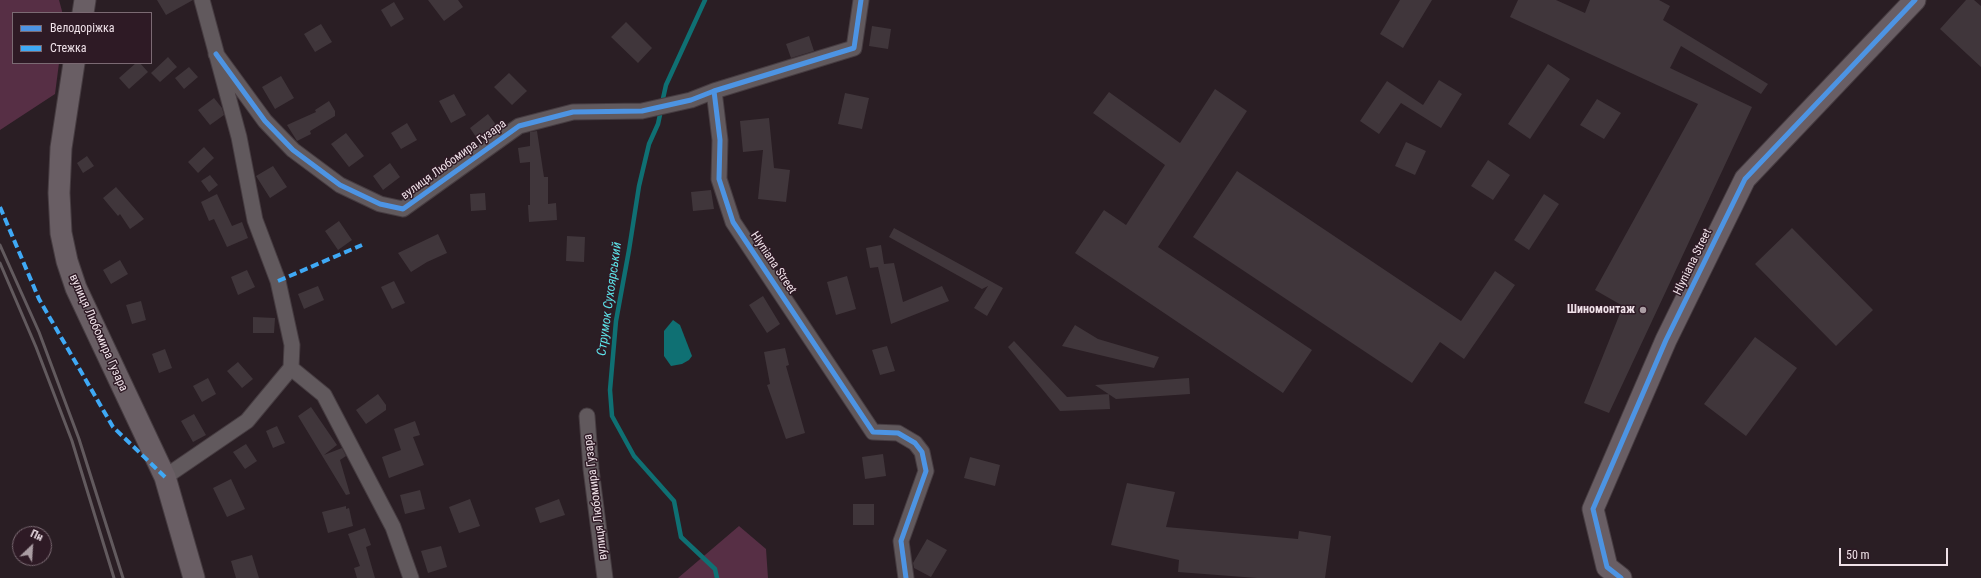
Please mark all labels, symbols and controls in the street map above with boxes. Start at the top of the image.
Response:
legend [12,12,152,64]
text: Велодоріжка [50,21,115,35]
text: Стежка [50,41,87,55]
street label: вулиця Любомира Гузара [399,117,509,203]
street label: Hlyniana Street [1671,227,1715,297]
street label: Hlyniana Street [747,229,799,297]
water label: Струмок Сухоярський [594,241,626,357]
street label: вулиця Любомира Гузара [66,272,130,394]
place label: Шиномонтаж [1567,303,1635,317]
marker: Шиномонтаж [1638,305,1648,315]
street label: вулиця Любомира Гузара [581,433,611,561]
north arrow [12,526,52,566]
text: Пн [29,527,45,544]
scale bar [1841,540,1950,566]
text: 50 m [1846,548,1870,562]

